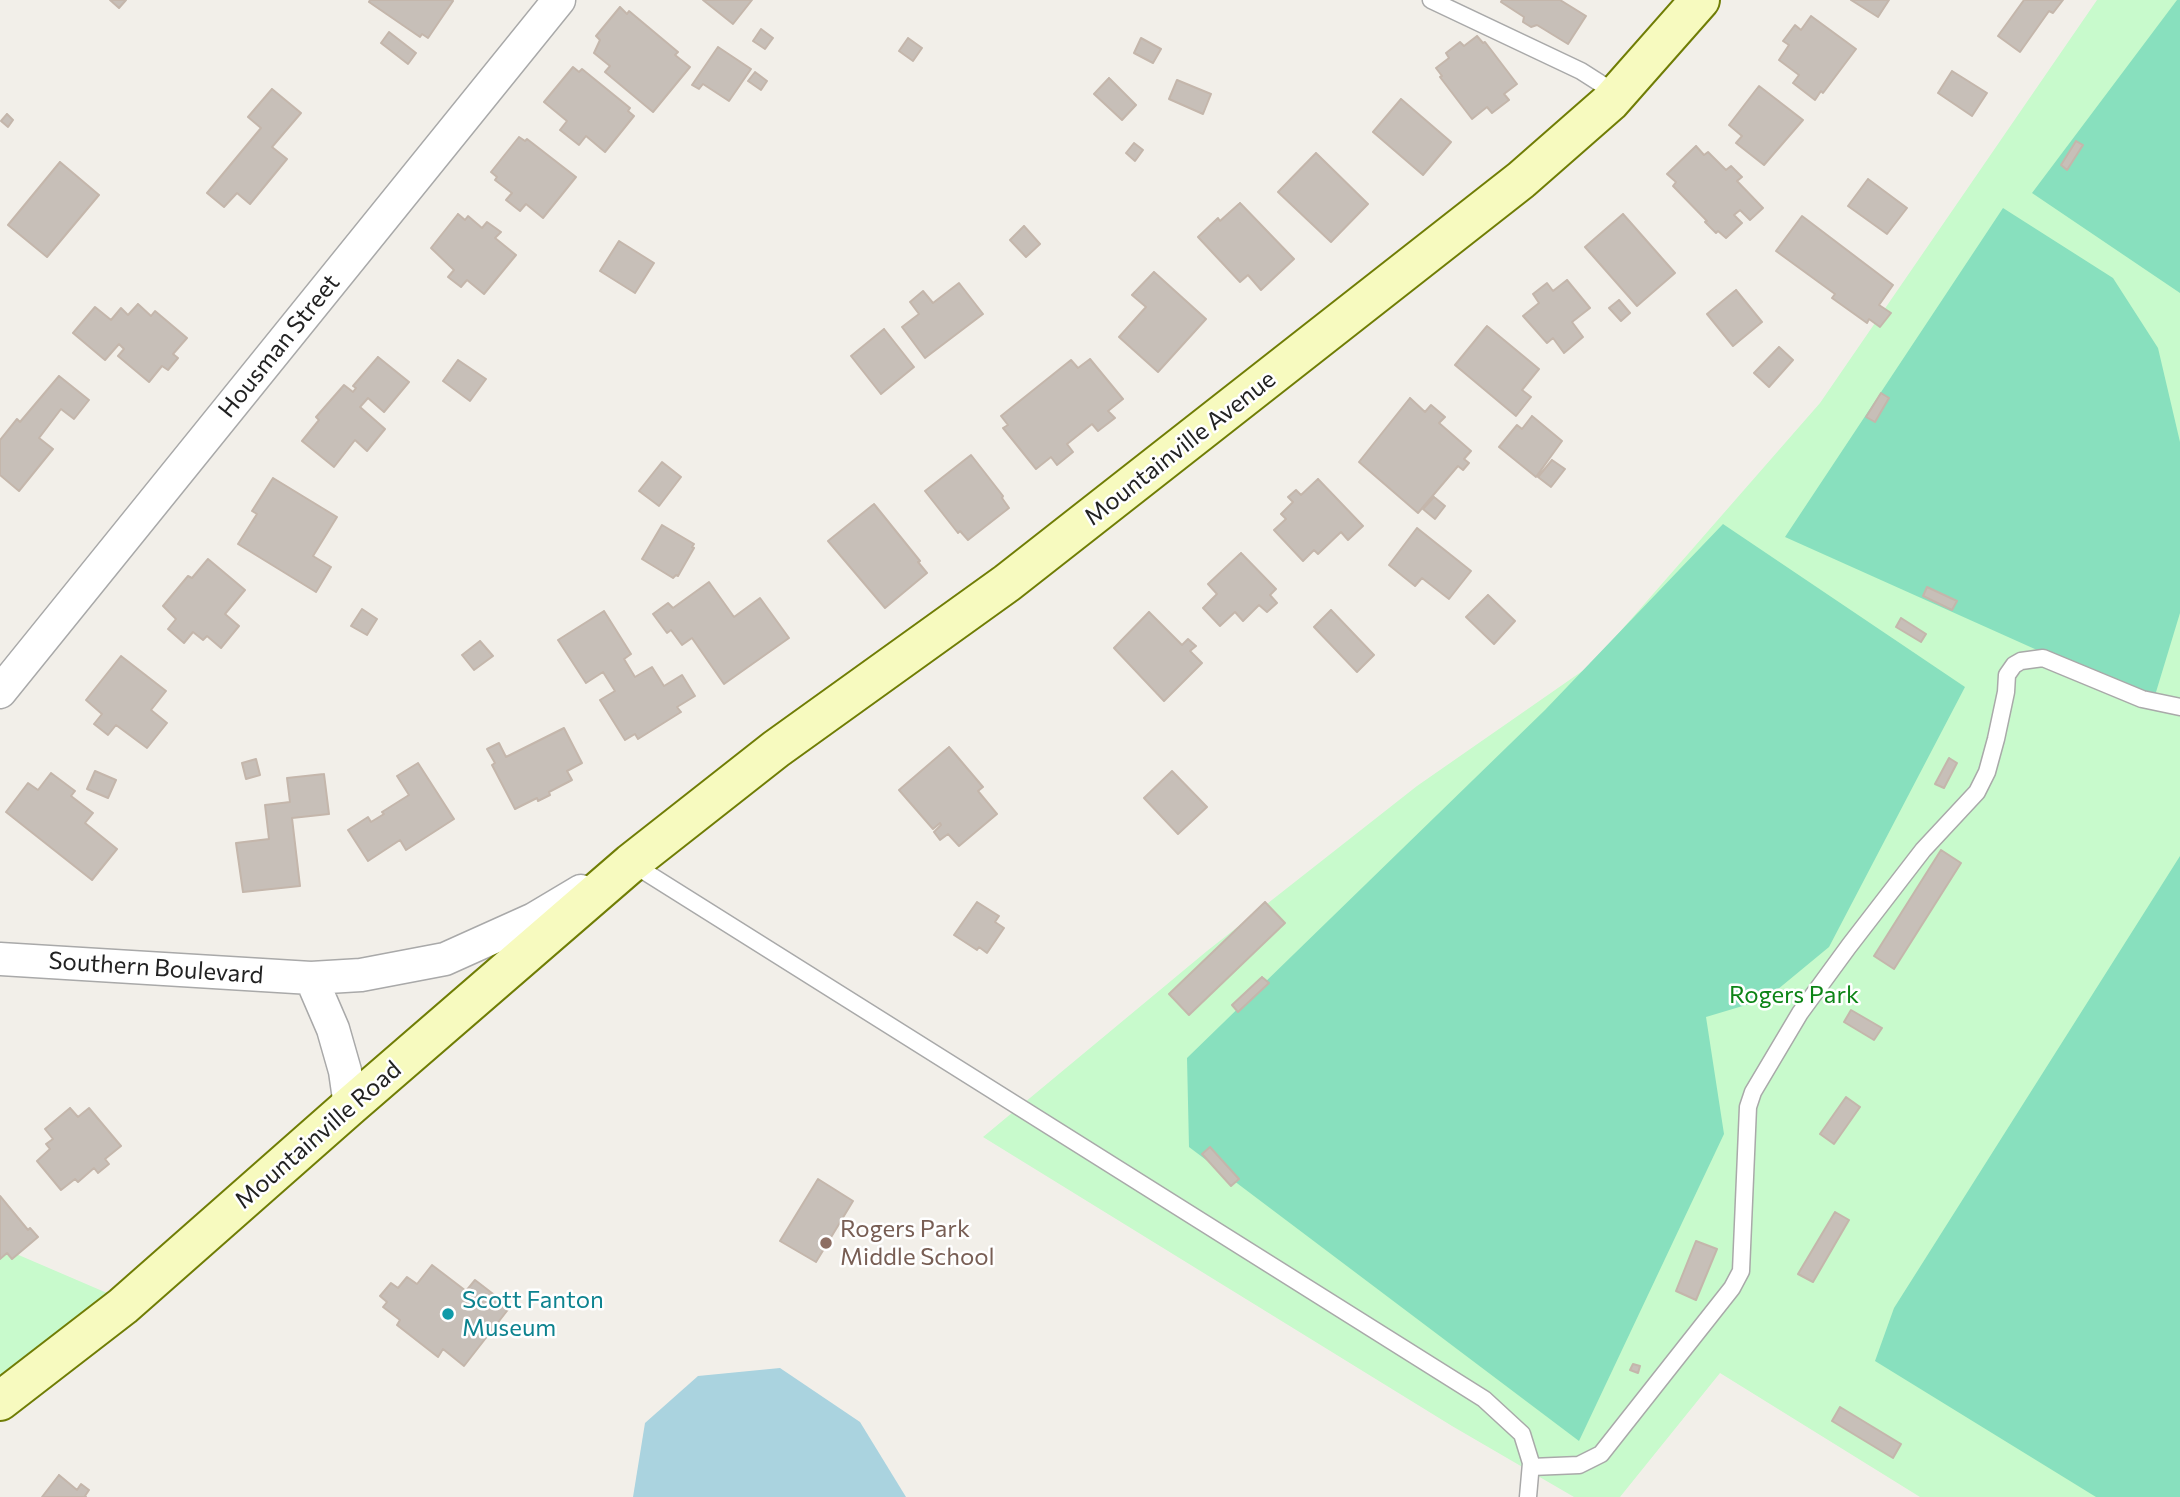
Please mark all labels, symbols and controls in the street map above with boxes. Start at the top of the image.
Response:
street label: Housman Street [212,268,346,424]
street label: Mountainville Avenue [1079,365,1281,531]
street label: Southern Boulevard [48,946,264,990]
park label: Rogers Park [1729,981,1859,1009]
street label: Mountainville Road [229,1055,407,1215]
place label: Rogers Park Middle School [840,1215,995,1271]
marker: Rogers Park Middle School [818,1235,834,1251]
place label: Scott Fanton Museum [462,1286,604,1342]
marker: Scott Fanton Museum [440,1306,456,1322]

